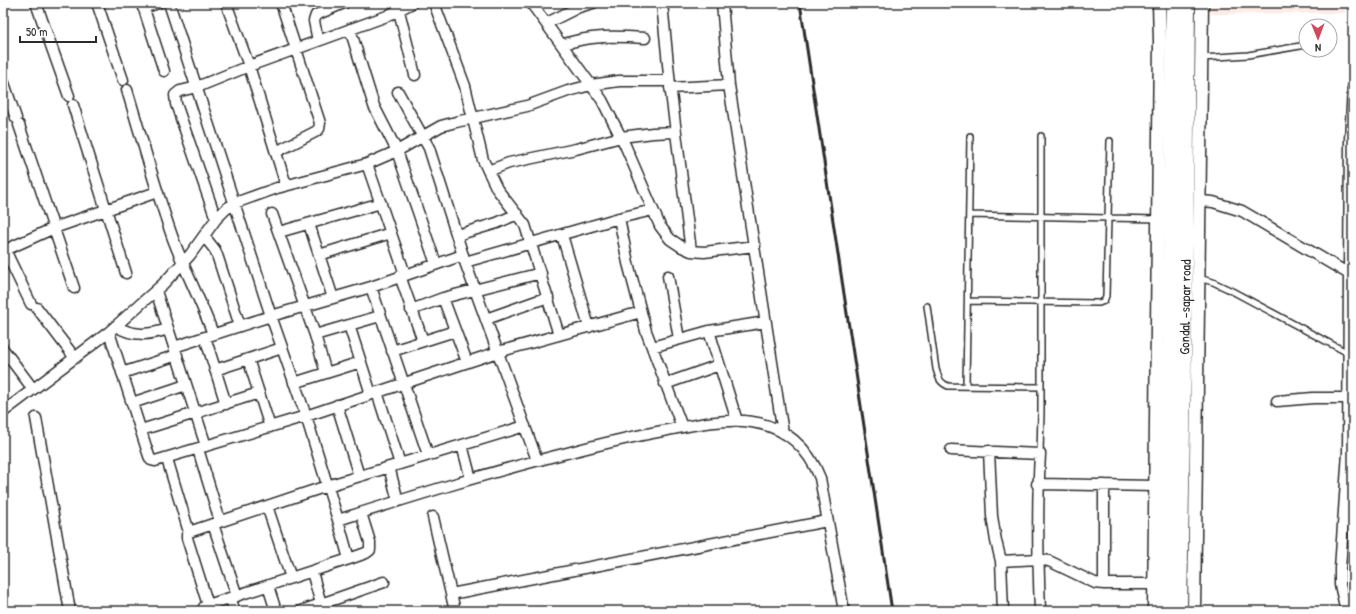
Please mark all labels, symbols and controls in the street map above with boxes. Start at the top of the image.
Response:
scale bar [20,18,96,44]
north arrow [1298,18,1338,58]
text: 50 m [26,23,47,40]
text: N [1315,41,1321,55]
street label: Gondal -sapar road [1174,259,1195,355]

